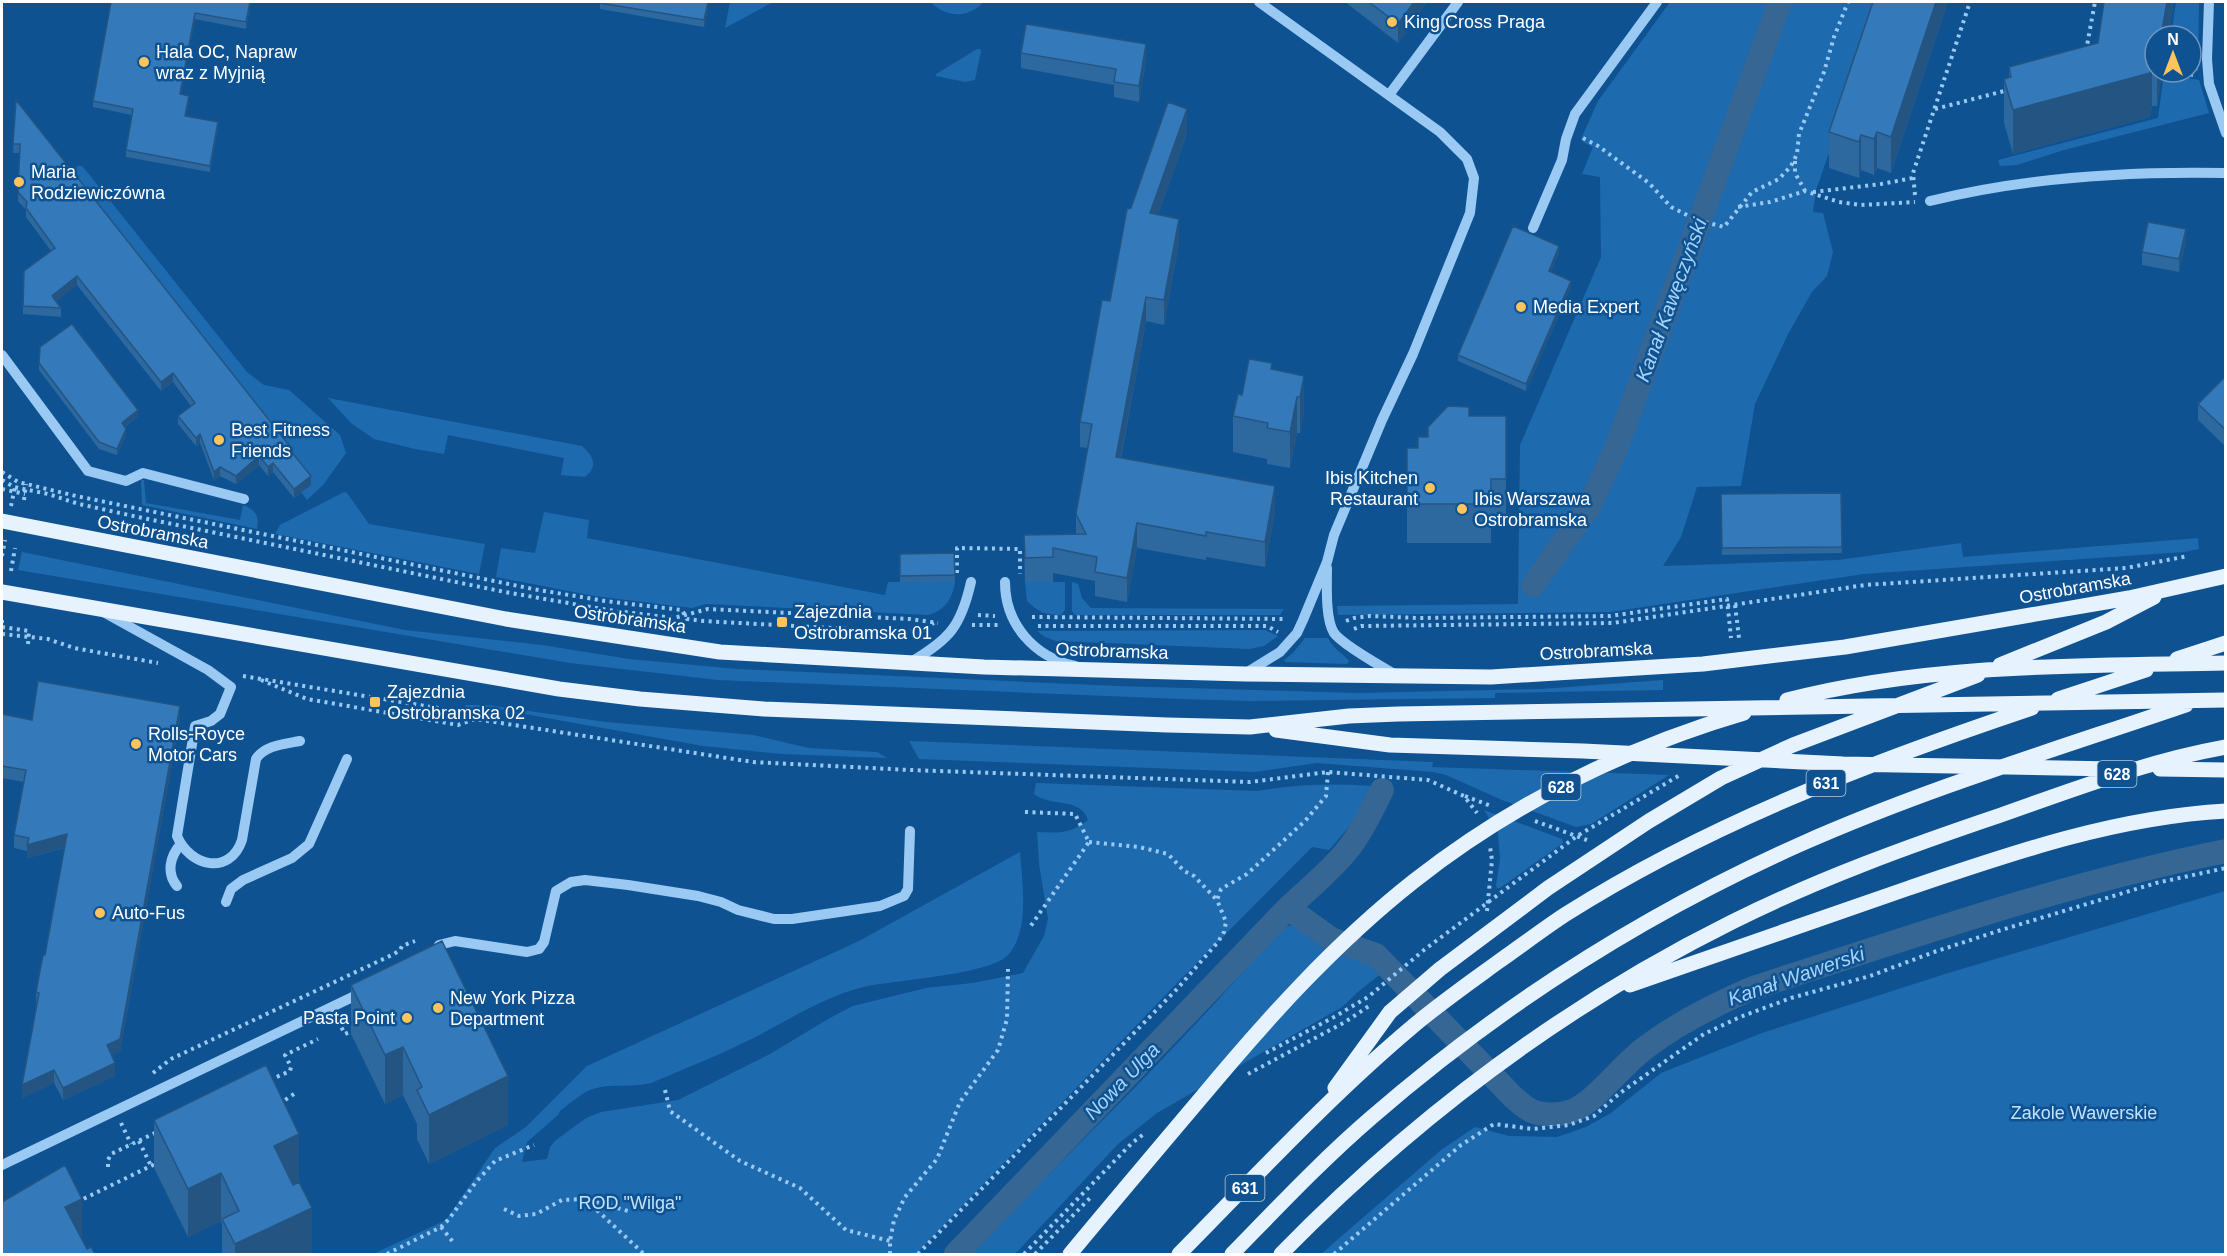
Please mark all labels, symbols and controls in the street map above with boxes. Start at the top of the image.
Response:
place label: King Cross Praga [1404,12,1546,32]
marker: King Cross Praga [1385,15,1399,29]
north arrow [2143,24,2203,84]
text: N [2167,31,2179,48]
place label: Hala OC, Napraw wraz z Myjnią [155,42,298,83]
marker: Hala OC, Napraw wraz z Myjnią [137,55,151,69]
place label: Maria Rodziewiczówna [31,162,166,203]
marker: Maria Rodziewiczówna [12,175,26,189]
water label: Kanał Kawęczyński [1631,215,1711,385]
place label: Media Expert [1533,297,1639,317]
marker: Media Expert [1514,300,1528,314]
place label: Best Fitness Friends [231,420,330,461]
marker: Best Fitness Friends [212,433,226,447]
place label: Ibis Kitchen Restaurant [1325,468,1418,509]
marker: Ibis Kitchen Restaurant [1423,481,1437,495]
place label: Ibis Warszawa Ostrobramska [1474,489,1591,530]
marker: Ibis Warszawa Ostrobramska [1455,502,1469,516]
street label: Ostrobramska [96,511,211,553]
street label: Ostrobramska [2018,568,2133,608]
street label: Ostrobramska [573,601,688,637]
place label: Zajezdnia Ostrobramska 01 [794,602,932,643]
marker: Zajezdnia Ostrobramska 01 [775,615,789,629]
street label: Ostrobramska [1539,638,1654,664]
street label: Ostrobramska [1055,639,1170,663]
place label: Zajezdnia Ostrobramska 02 [387,682,525,723]
marker: Zajezdnia Ostrobramska 02 [368,695,382,709]
place label: Rolls-Royce Motor Cars [148,724,245,765]
marker: Rolls-Royce Motor Cars [129,737,143,751]
road number: 628 [2098,761,2136,787]
road number: 631 [1806,770,1846,796]
road number: 628 [1542,774,1580,800]
place label: Auto-Fus [112,903,185,923]
marker: Auto-Fus [93,906,107,920]
water label: Kanał Wawerski [1725,942,1868,1010]
place label: New York Pizza Department [450,988,576,1029]
marker: New York Pizza Department [431,1001,445,1015]
place label: Pasta Point [303,1008,395,1028]
marker: Pasta Point [400,1011,414,1025]
water label: Nowa Ulga [1080,1038,1164,1124]
park label: Zakole Wawerskie [2011,1103,2157,1123]
road number: 631 [1226,1175,1264,1201]
park label: ROD "Wilga" [579,1193,681,1213]

